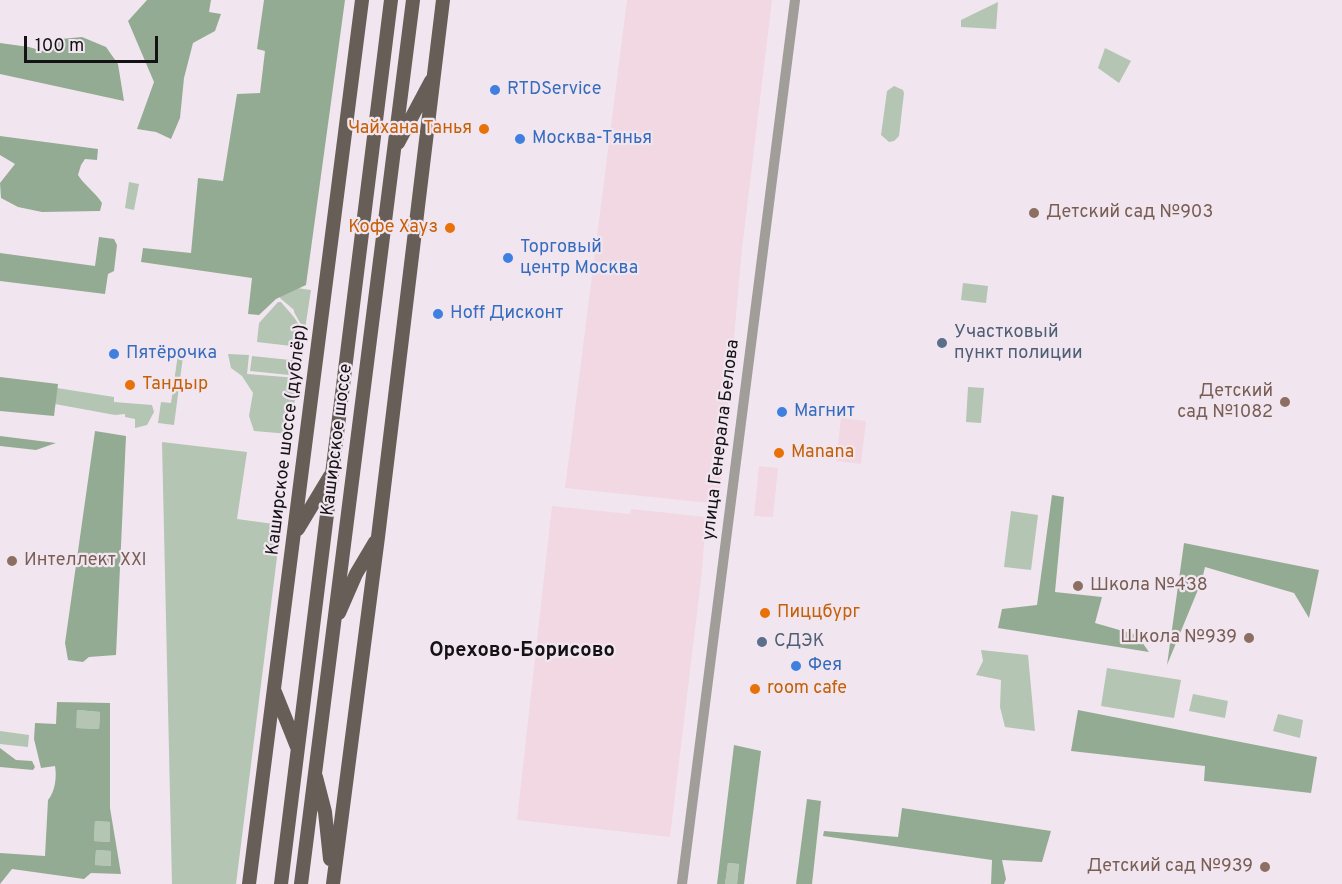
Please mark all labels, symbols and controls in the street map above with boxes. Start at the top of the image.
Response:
scale bar [27,24,160,62]
text: 100 m [35,35,84,58]
place label: RTDService [507,79,601,101]
marker: RTDService [488,83,502,97]
place label: Чайхана Танья [348,118,472,140]
marker: Чайхана Танья [477,122,491,136]
place label: Москва-Тянья [532,128,652,150]
marker: Москва-Тянья [513,132,527,146]
place label: Детский сад №903 [1046,202,1213,224]
marker: Детский сад №903 [1027,206,1041,220]
place label: Кофе Хауз [348,217,438,239]
marker: Кофе Хауз [443,221,457,235]
place label: Торговый центр Москва [520,237,638,280]
marker: Торговый центр Москва [501,251,515,265]
place label: Hoff Дисконт [450,303,563,325]
marker: Hoff Дисконт [431,307,445,321]
place label: Участковый пункт полиции [954,322,1082,364]
street label: Каширское шоссе (дублёр) [263,323,313,557]
marker: Участковый пункт полиции [935,336,949,350]
street label: улица Генерала Белова [699,338,745,542]
place label: Пятёрочка [126,343,217,365]
marker: Пятёрочка [107,347,121,361]
street label: Каширское шоссе [318,363,358,517]
place label: Тандыр [142,374,208,396]
marker: Тандыр [123,378,137,392]
place label: Детский сад №1082 [1177,381,1273,424]
marker: Детский сад №1082 [1278,395,1292,409]
place label: Магнит [794,401,855,423]
marker: Магнит [775,405,789,419]
place label: Manana [791,442,854,464]
marker: Manana [772,446,786,460]
place label: Интеллект XXI [24,550,147,572]
marker: Интеллект XXI [5,554,19,568]
place label: Школа №438 [1090,575,1208,597]
marker: Школа №438 [1071,579,1085,593]
place label: Пиццбург [777,602,860,624]
marker: Пиццбург [758,606,772,620]
place label: Школа №939 [1120,627,1237,649]
place label: СДЭК [774,631,825,653]
marker: Школа №939 [1242,631,1256,645]
marker: СДЭК [755,635,769,649]
district label: Орехово-Борисово [429,640,615,664]
place label: Фея [808,655,842,677]
marker: Фея [789,659,803,673]
place label: room cafe [767,678,847,700]
marker: room cafe [748,682,762,696]
place label: Детский сад №939 [1087,856,1253,878]
marker: Детский сад №939 [1258,860,1272,874]

